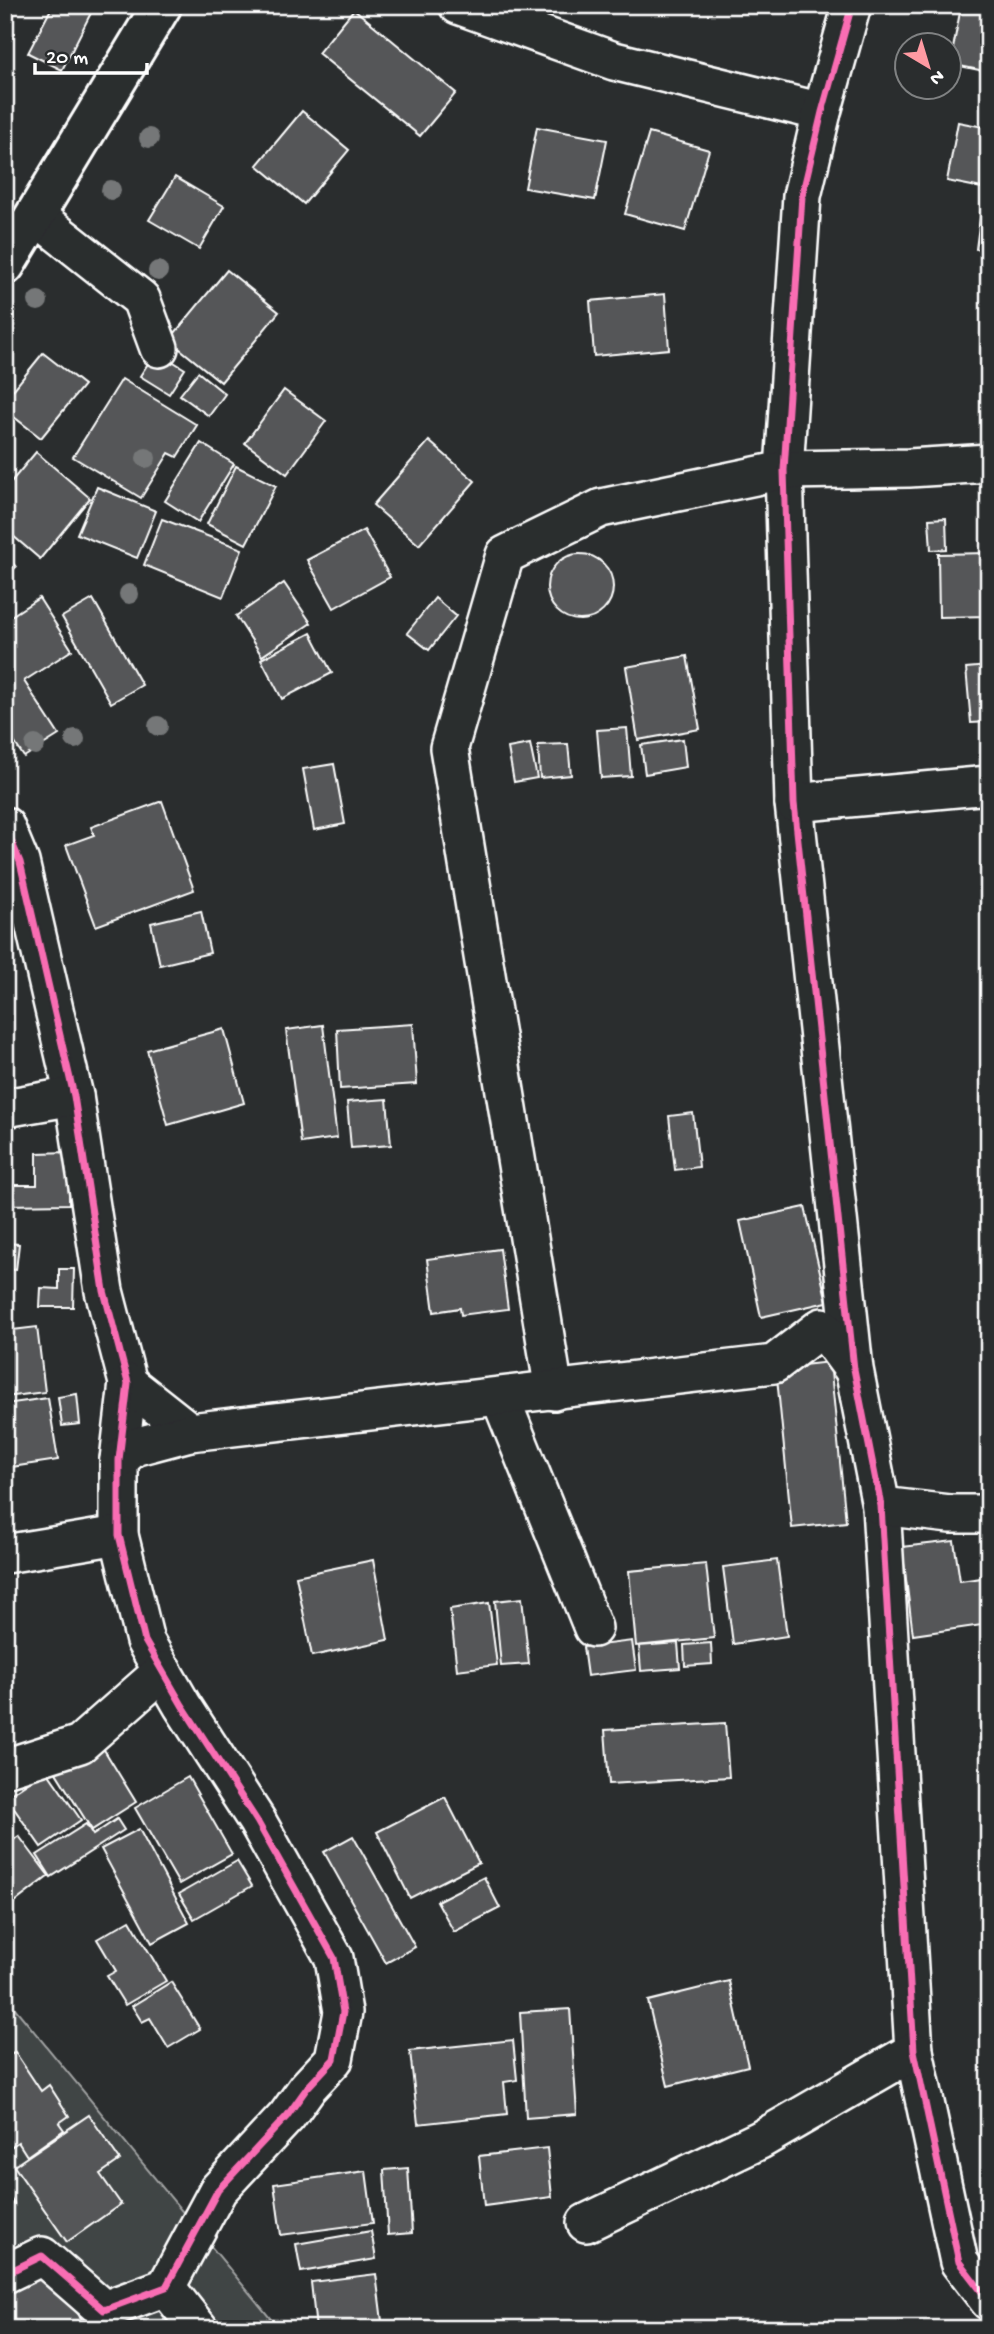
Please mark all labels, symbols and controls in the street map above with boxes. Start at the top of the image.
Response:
scale bar [35,32,147,76]
north arrow [892,32,962,102]
text: 20 m [46,47,88,72]
text: N [924,64,948,90]

